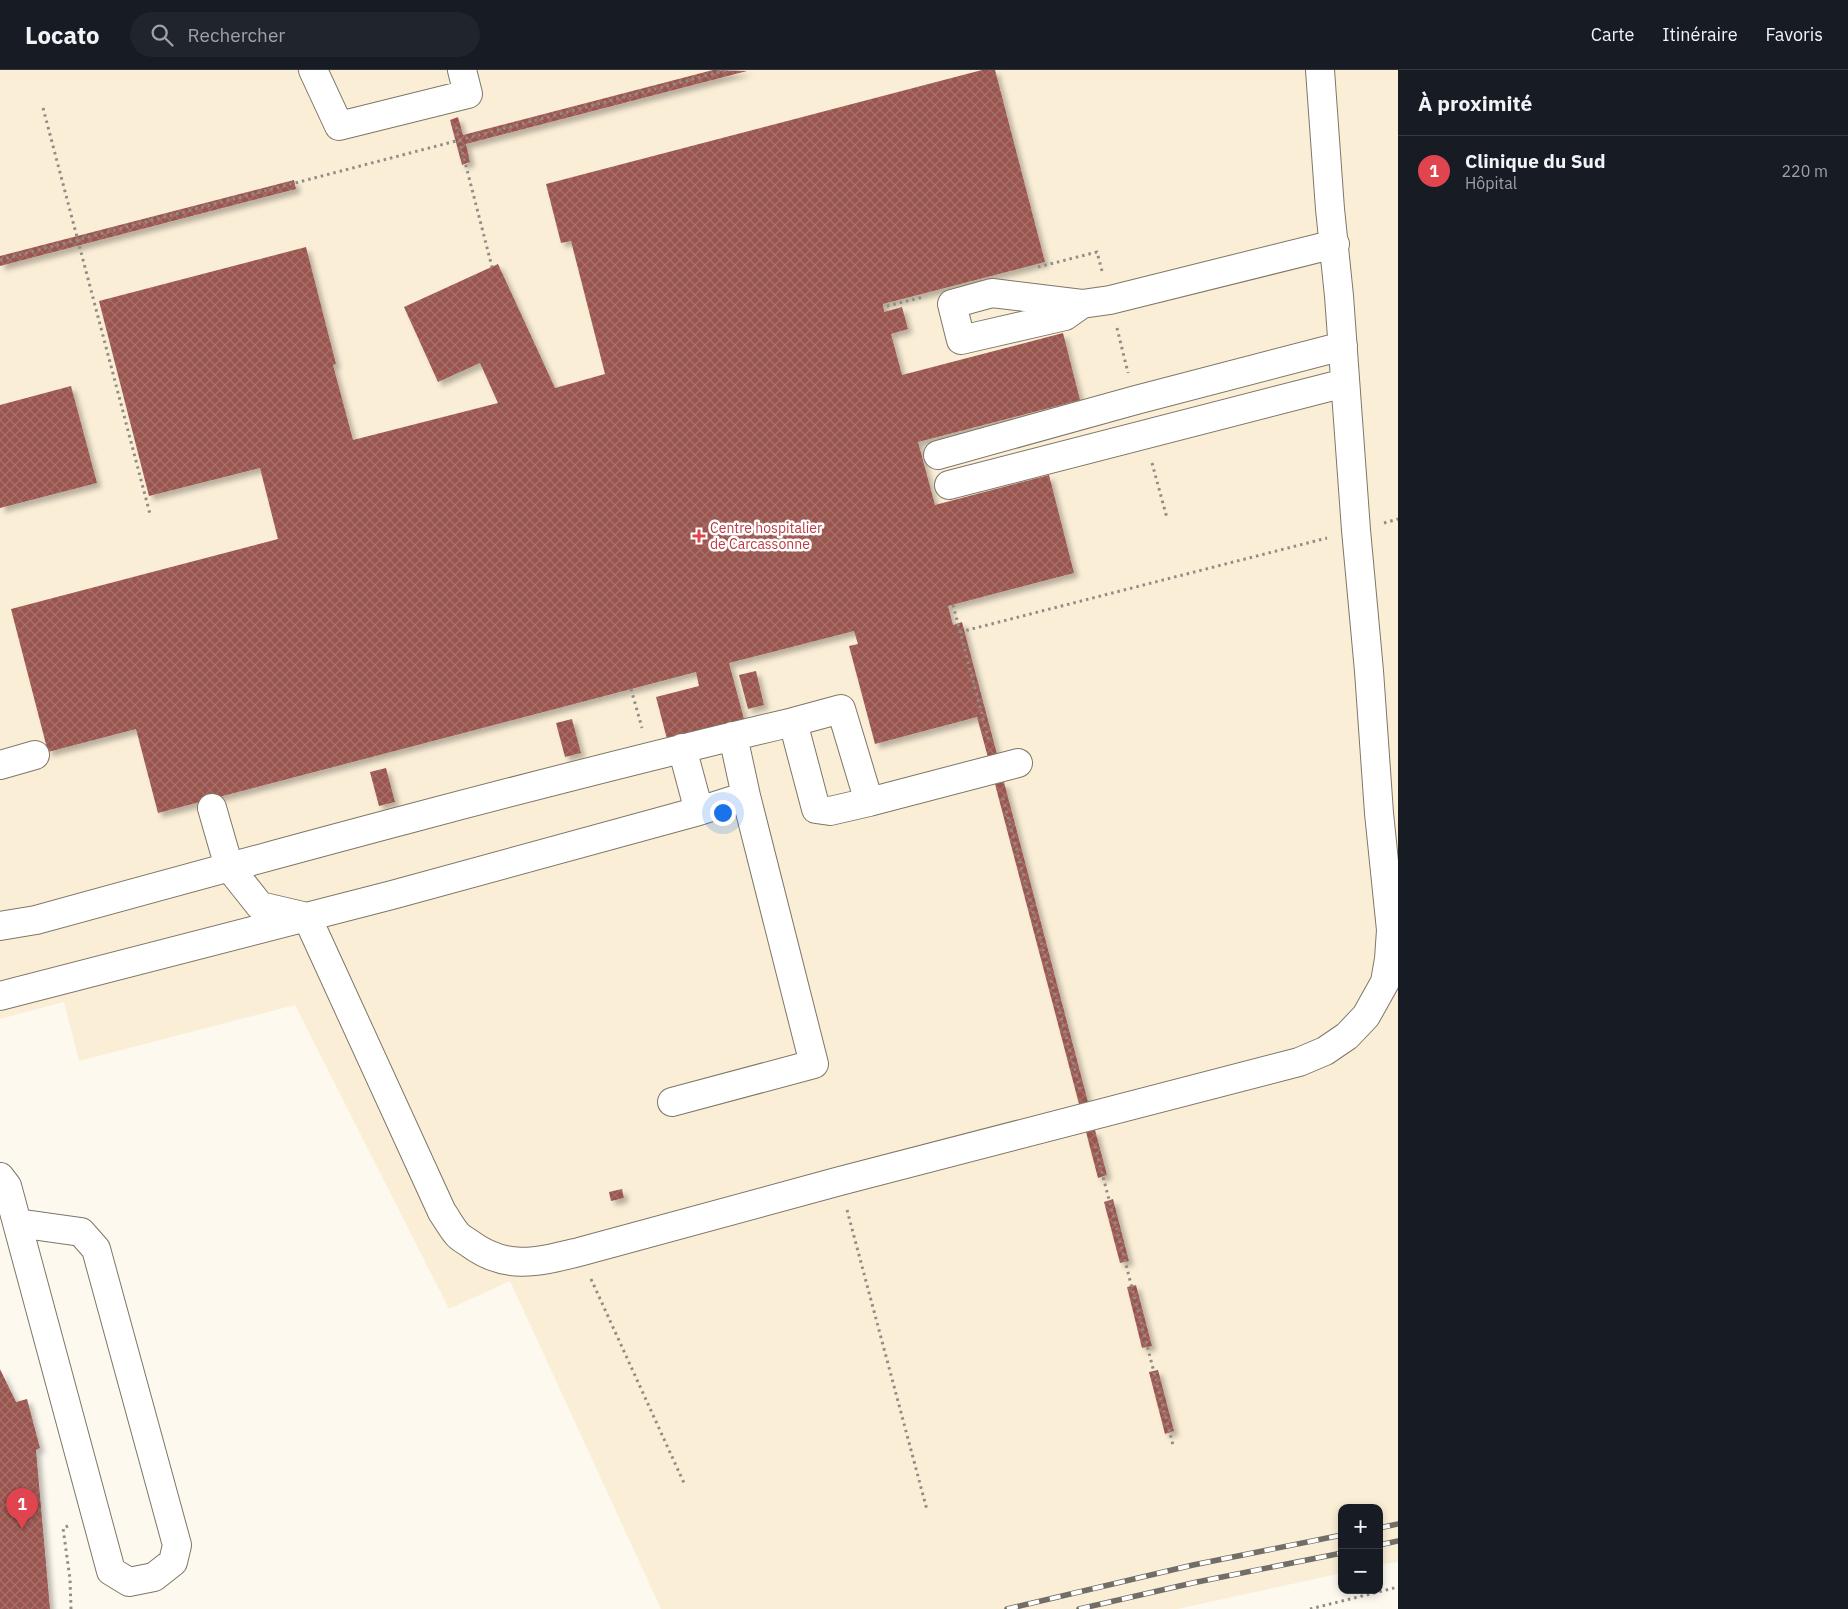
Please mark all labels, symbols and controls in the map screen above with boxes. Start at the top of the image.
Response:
search box [130,12,480,57]
text: Locato [25,19,100,51]
icon: search [148,21,176,49]
text: Rechercher [188,23,285,47]
text: Carte [1591,23,1634,46]
text: Itinéraire [1662,23,1738,46]
text: Favoris [1766,23,1823,46]
text: À proximité [1418,89,1532,117]
text: Clinique du Sud [1465,149,1605,173]
text: 1 [1429,161,1439,181]
text: 220 m [1781,161,1828,181]
text: Hôpital [1465,173,1517,193]
place label: Centre hospitalier de Carcassonne [710,519,822,553]
marker: Centre hospitalier de Carcassonne [692,529,706,543]
your location [710,800,736,826]
pin: 1 [6,1488,38,1529]
map controls [1338,1504,1383,1594]
button: + [1338,1504,1383,1549]
button: − [1338,1549,1383,1594]

